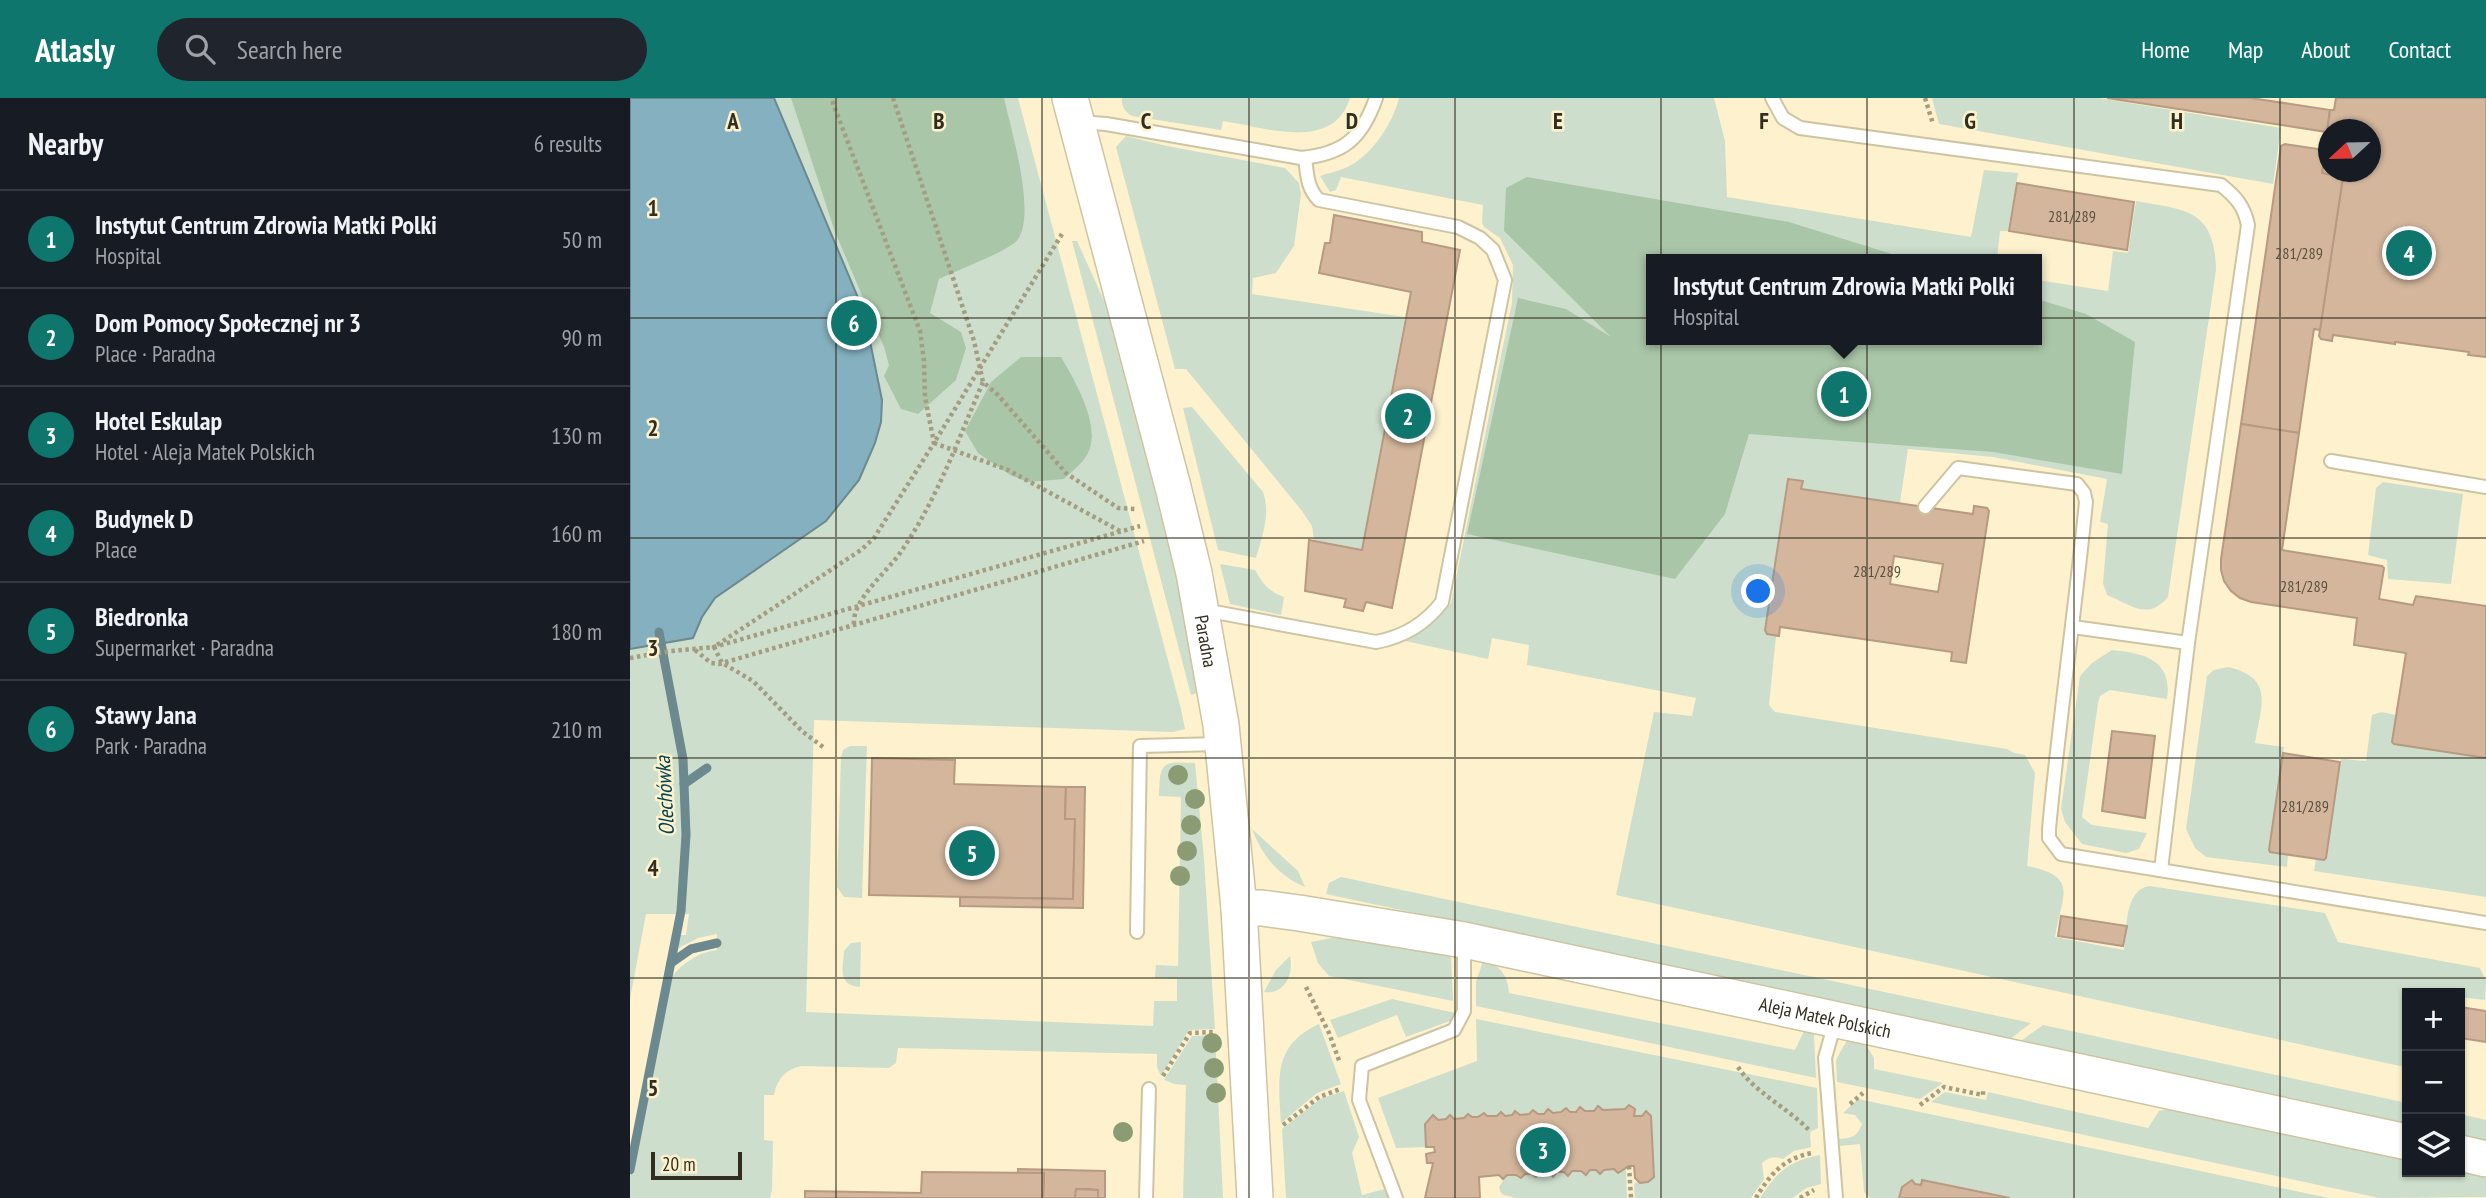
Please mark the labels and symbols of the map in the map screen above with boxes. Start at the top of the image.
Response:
text: A [726,106,739,135]
text: B [933,106,945,135]
text: C [1141,106,1152,135]
text: D [1346,106,1358,135]
text: E [1553,106,1563,135]
text: F [1759,106,1769,135]
text: G [1964,106,1976,135]
text: H [2171,106,2183,135]
north arrow [2318,119,2381,182]
text: 1 [648,193,659,222]
house number: 281/289 [2048,206,2096,226]
pin: 4 [2386,227,2432,279]
house number: 281/289 [2275,243,2323,263]
pin: 6 [831,297,877,349]
pin: 1 [1821,368,1867,420]
pin: 2 [1385,390,1431,442]
text: 2 [648,413,659,442]
house number: 281/289 [1853,561,1901,581]
your location [1741,574,1775,608]
house number: 281/289 [2280,576,2328,596]
street label: Paradna [1190,613,1223,669]
text: 3 [648,633,659,662]
water label: Olechówka [649,754,680,836]
house number: 281/289 [2281,796,2329,816]
pin: 5 [949,827,995,879]
text: 4 [648,853,659,882]
street label: Aleja Matek Polskich [1757,992,1893,1043]
text: 5 [648,1073,659,1102]
pin: 3 [1520,1124,1566,1176]
scale bar [651,1149,742,1181]

